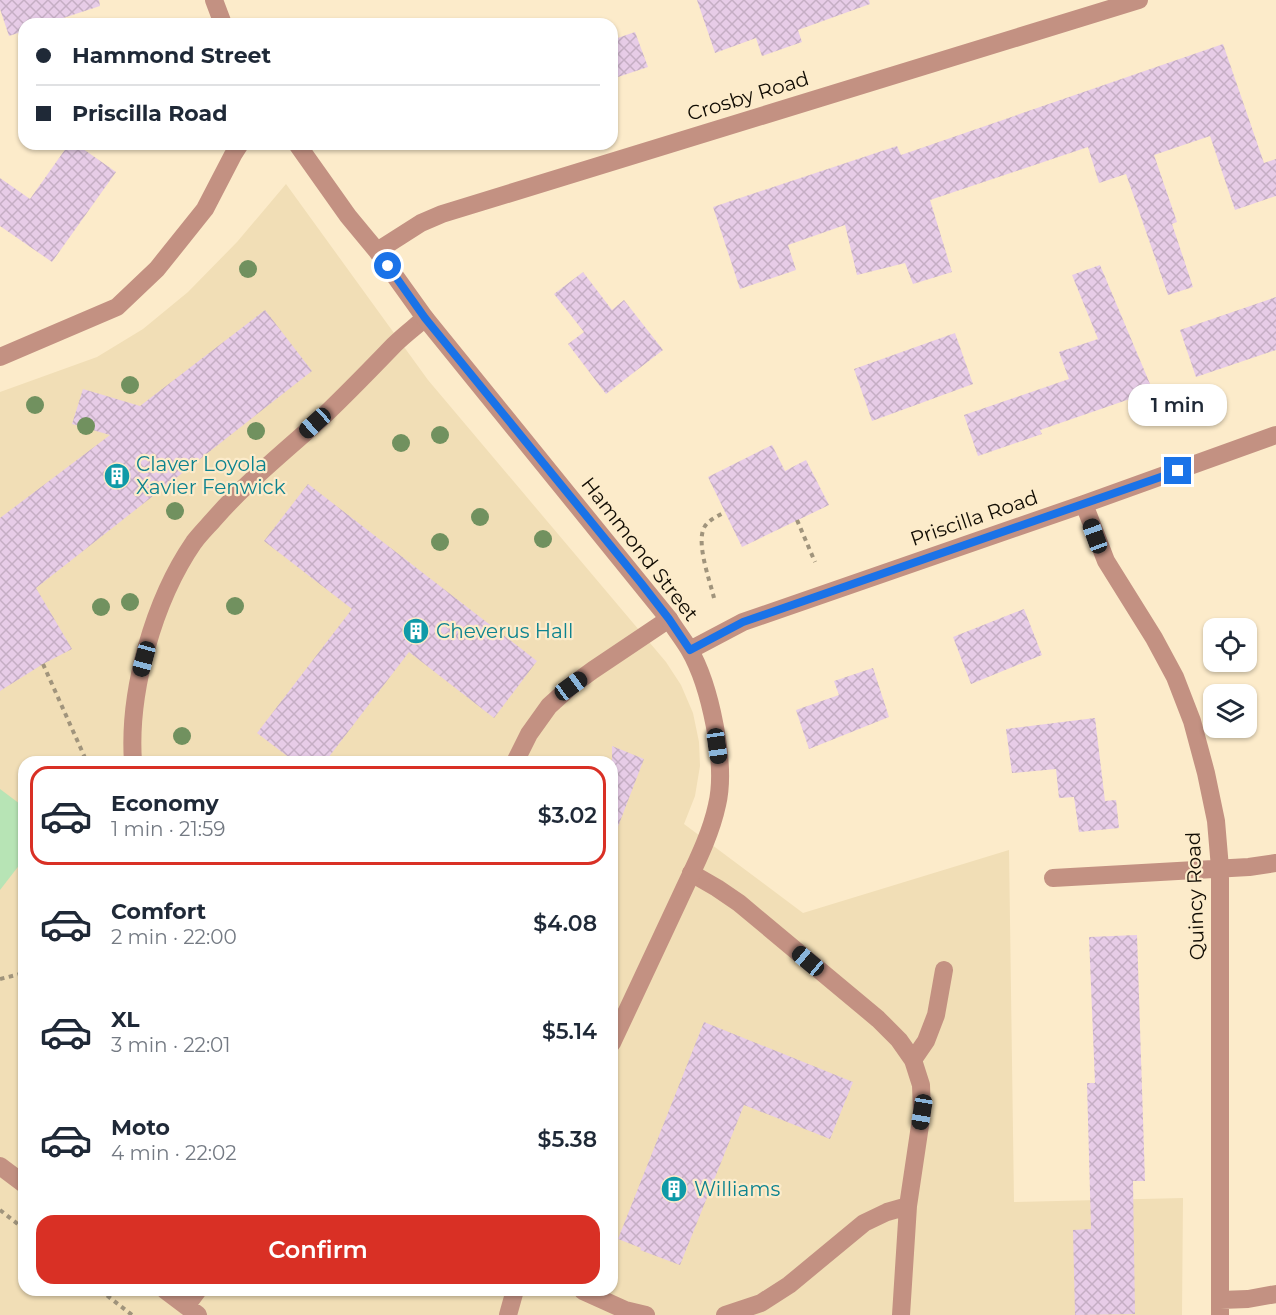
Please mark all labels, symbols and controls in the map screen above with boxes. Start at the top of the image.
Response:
text: Hammond Street [72,42,271,69]
street label: Crosby Road [684,66,812,126]
text: Priscilla Road [72,100,227,127]
route start [374,252,401,279]
callout: 1 min [1128,384,1228,426]
text: 1 min [1151,393,1204,417]
car [296,404,334,442]
place label: Claver Loyola Xavier Fenwick [136,452,286,499]
route end [1164,457,1191,484]
building icon: Claver Loyola Xavier Fenwick [102,461,132,491]
street label: Hammond Street [576,472,704,626]
street label: Priscilla Road [907,485,1041,551]
car [1080,516,1110,556]
building icon: Cheverus Hall [401,616,431,646]
map controls [1203,618,1257,738]
button: locate [1203,618,1257,672]
place label: Cheverus Hall [436,619,573,643]
car [131,639,157,679]
car [551,668,591,704]
button: layers [1203,684,1257,738]
car [706,727,728,765]
icon: car [39,789,93,843]
text: Economy [111,790,219,817]
text: $3.02 [538,802,597,829]
text: 1 min · 21:59 [111,817,225,841]
street label: Quincy Road [1181,831,1209,961]
icon: car [39,897,93,951]
text: Comfort [111,898,206,925]
text: $4.08 [533,910,597,937]
text: 2 min · 22:00 [111,925,237,949]
car [788,943,828,979]
icon: car [39,1005,93,1059]
text: XL [111,1006,140,1033]
text: $5.14 [542,1018,597,1045]
text: 3 min · 22:01 [111,1033,231,1057]
car [910,1093,934,1131]
icon: car [39,1113,93,1167]
text: Moto [111,1114,170,1141]
text: $5.38 [538,1126,597,1153]
text: 4 min · 22:02 [111,1141,237,1165]
building icon: Williams [659,1174,689,1204]
place label: Williams [694,1177,780,1201]
button: Confirm [36,1215,600,1284]

